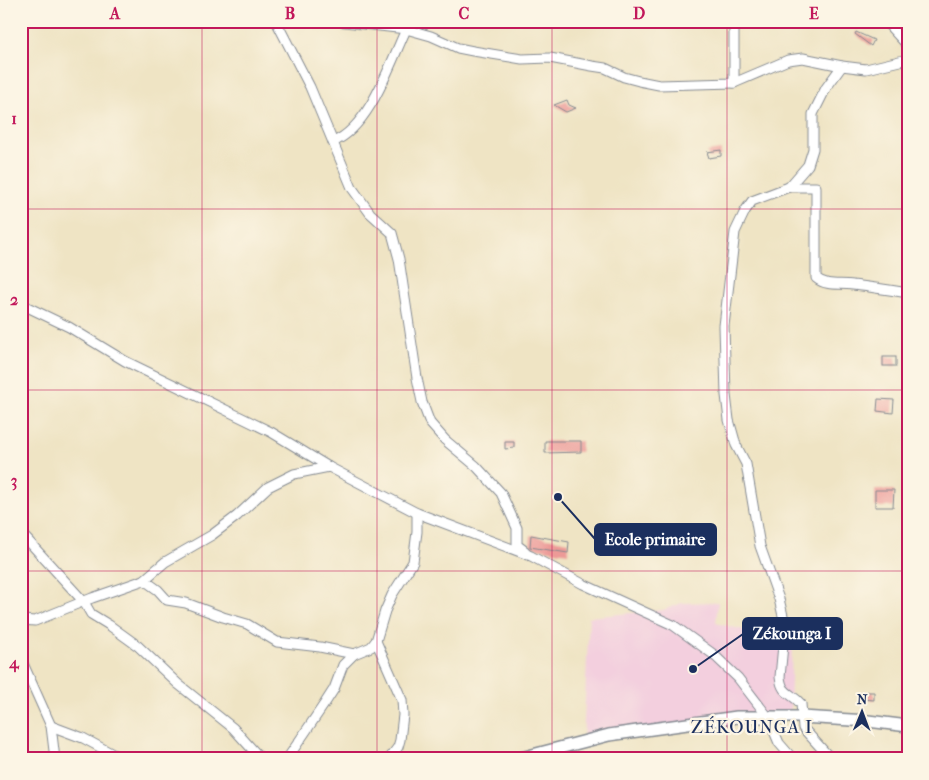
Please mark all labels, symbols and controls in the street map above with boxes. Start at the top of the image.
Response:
text: A [109,4,121,23]
text: B [285,4,295,23]
text: C [459,4,470,23]
text: D [633,4,645,23]
text: E [809,4,819,23]
text: 1 [11,109,17,128]
text: 2 [10,290,18,309]
text: 3 [11,471,17,491]
callout: Ecole primaire [595,524,716,555]
text: Ecole primaire [605,530,705,550]
callout: Zékounga I [743,618,842,649]
text: Zékounga I [753,624,832,644]
text: 4 [8,653,20,673]
north arrow [836,688,886,738]
text: N [857,691,868,708]
district label: ZÉKOUNGA I [691,716,813,738]

